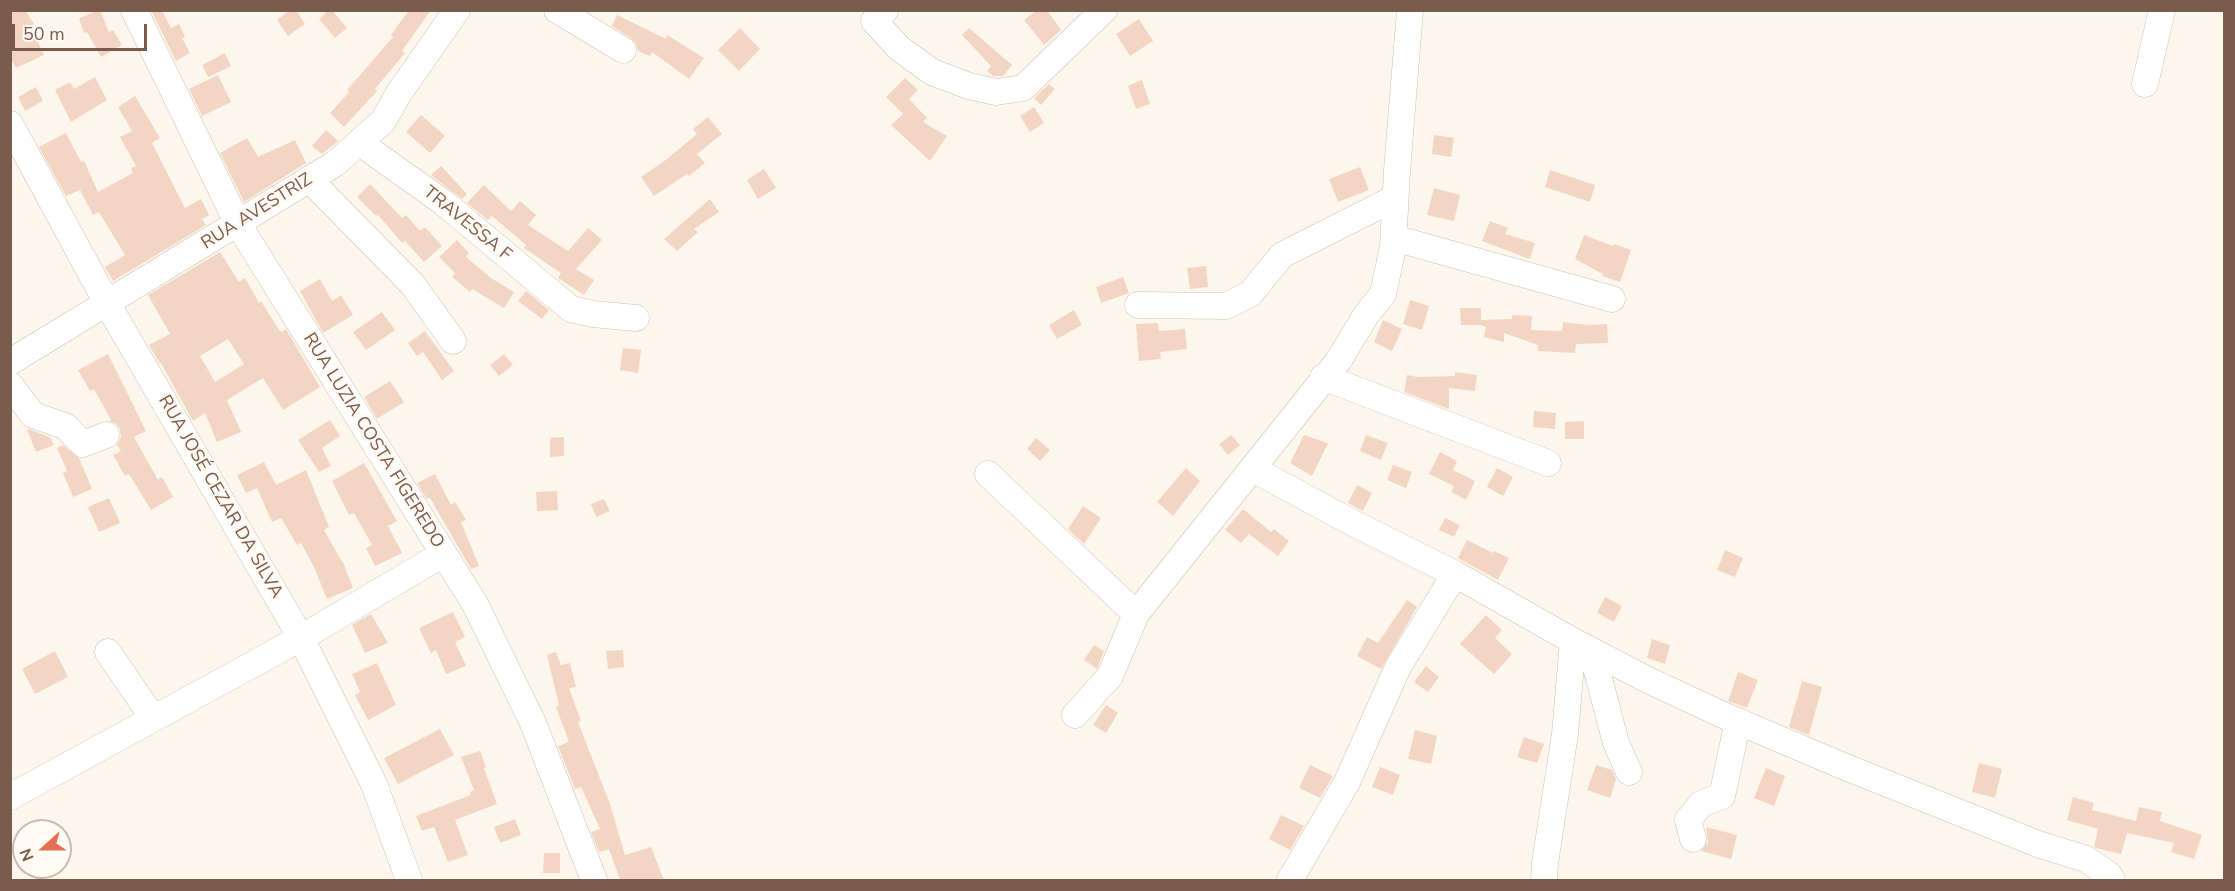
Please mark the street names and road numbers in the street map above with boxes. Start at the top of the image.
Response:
street label: RUA AVESTRIZ [198,169,316,255]
street label: TRAVESSA F [419,182,515,266]
street label: RUA LUZIA COSTA FIGEREDO [298,330,448,552]
street label: RUA JOSÉ CEZAR DA SILVA [153,392,287,602]

